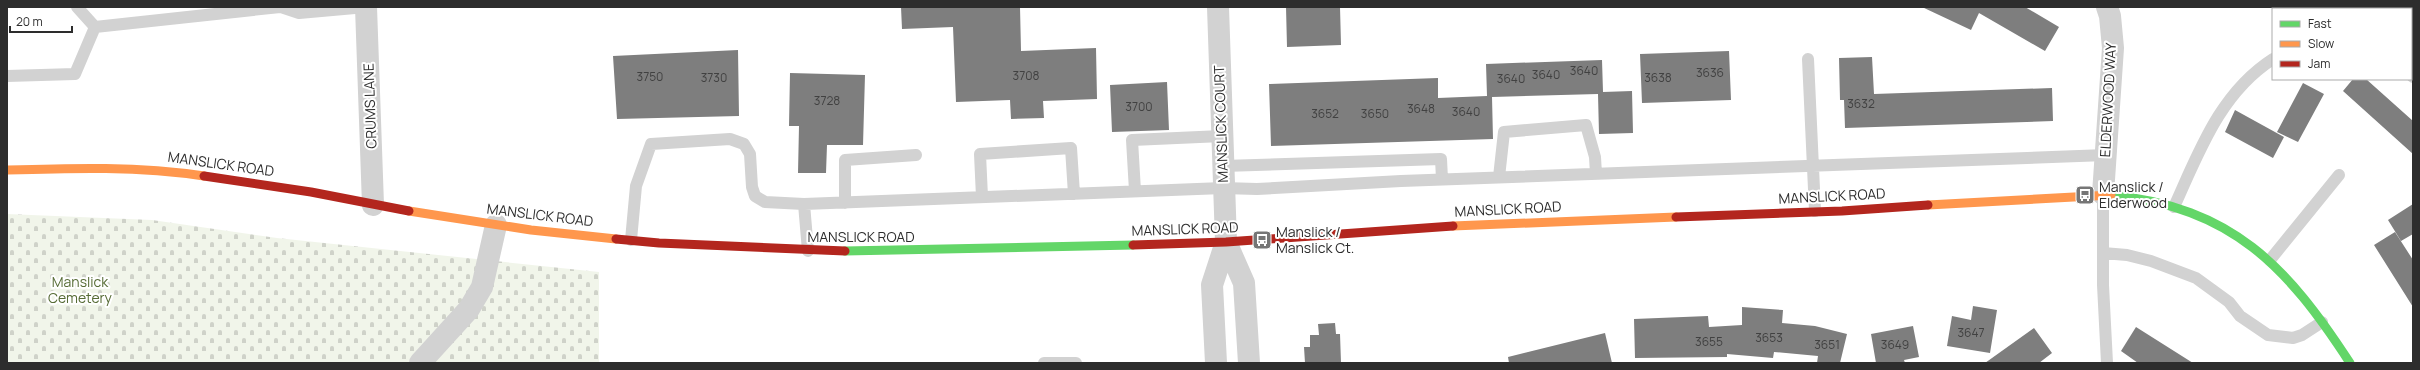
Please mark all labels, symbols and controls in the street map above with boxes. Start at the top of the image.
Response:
scale bar [10,8,72,34]
legend [2272,8,2412,80]
text: 20 m [16,13,43,30]
text: Fast [2308,15,2332,32]
text: Slow [2308,35,2334,52]
street label: ELDERWOOD WAY [2095,42,2120,158]
text: Jam [2308,55,2330,72]
house number: 3640 [1570,62,1598,79]
street label: CRUMS LANE [359,63,380,149]
street label: MANSLICK COURT [1209,64,1232,183]
house number: 3636 [1696,64,1724,81]
house number: 3640 [1532,66,1560,83]
house number: 3708 [1013,67,1040,84]
house number: 3750 [637,68,663,85]
house number: 3730 [701,69,727,86]
house number: 3638 [1644,69,1672,86]
house number: 3640 [1497,70,1525,87]
house number: 3728 [814,92,840,109]
house number: 3632 [1847,95,1875,112]
house number: 3700 [1125,98,1153,115]
house number: 3648 [1407,100,1435,117]
house number: 3640 [1452,103,1480,120]
house number: 3652 [1311,105,1339,122]
house number: 3650 [1361,105,1389,122]
street label: MANSLICK ROAD [167,147,275,180]
place label: Manslick / Elderwood [2099,177,2167,212]
street label: MANSLICK ROAD [1778,183,1886,208]
bus stop icon: Manslick / Elderwood [2074,184,2096,206]
street label: MANSLICK ROAD [1454,196,1562,221]
street label: MANSLICK ROAD [486,199,594,230]
street label: MANSLICK ROAD [1131,217,1239,240]
place label: Manslick / Manslick Ct. [1276,222,1354,257]
street label: MANSLICK ROAD [807,227,915,246]
bus stop icon: Manslick / Manslick Ct. [1251,229,1273,251]
park label: Manslick Cemetery [48,272,113,307]
house number: 3647 [1957,324,1985,341]
house number: 3653 [1755,329,1783,346]
house number: 3655 [1695,333,1723,350]
house number: 3651 [1814,336,1840,353]
house number: 3649 [1881,336,1909,353]

